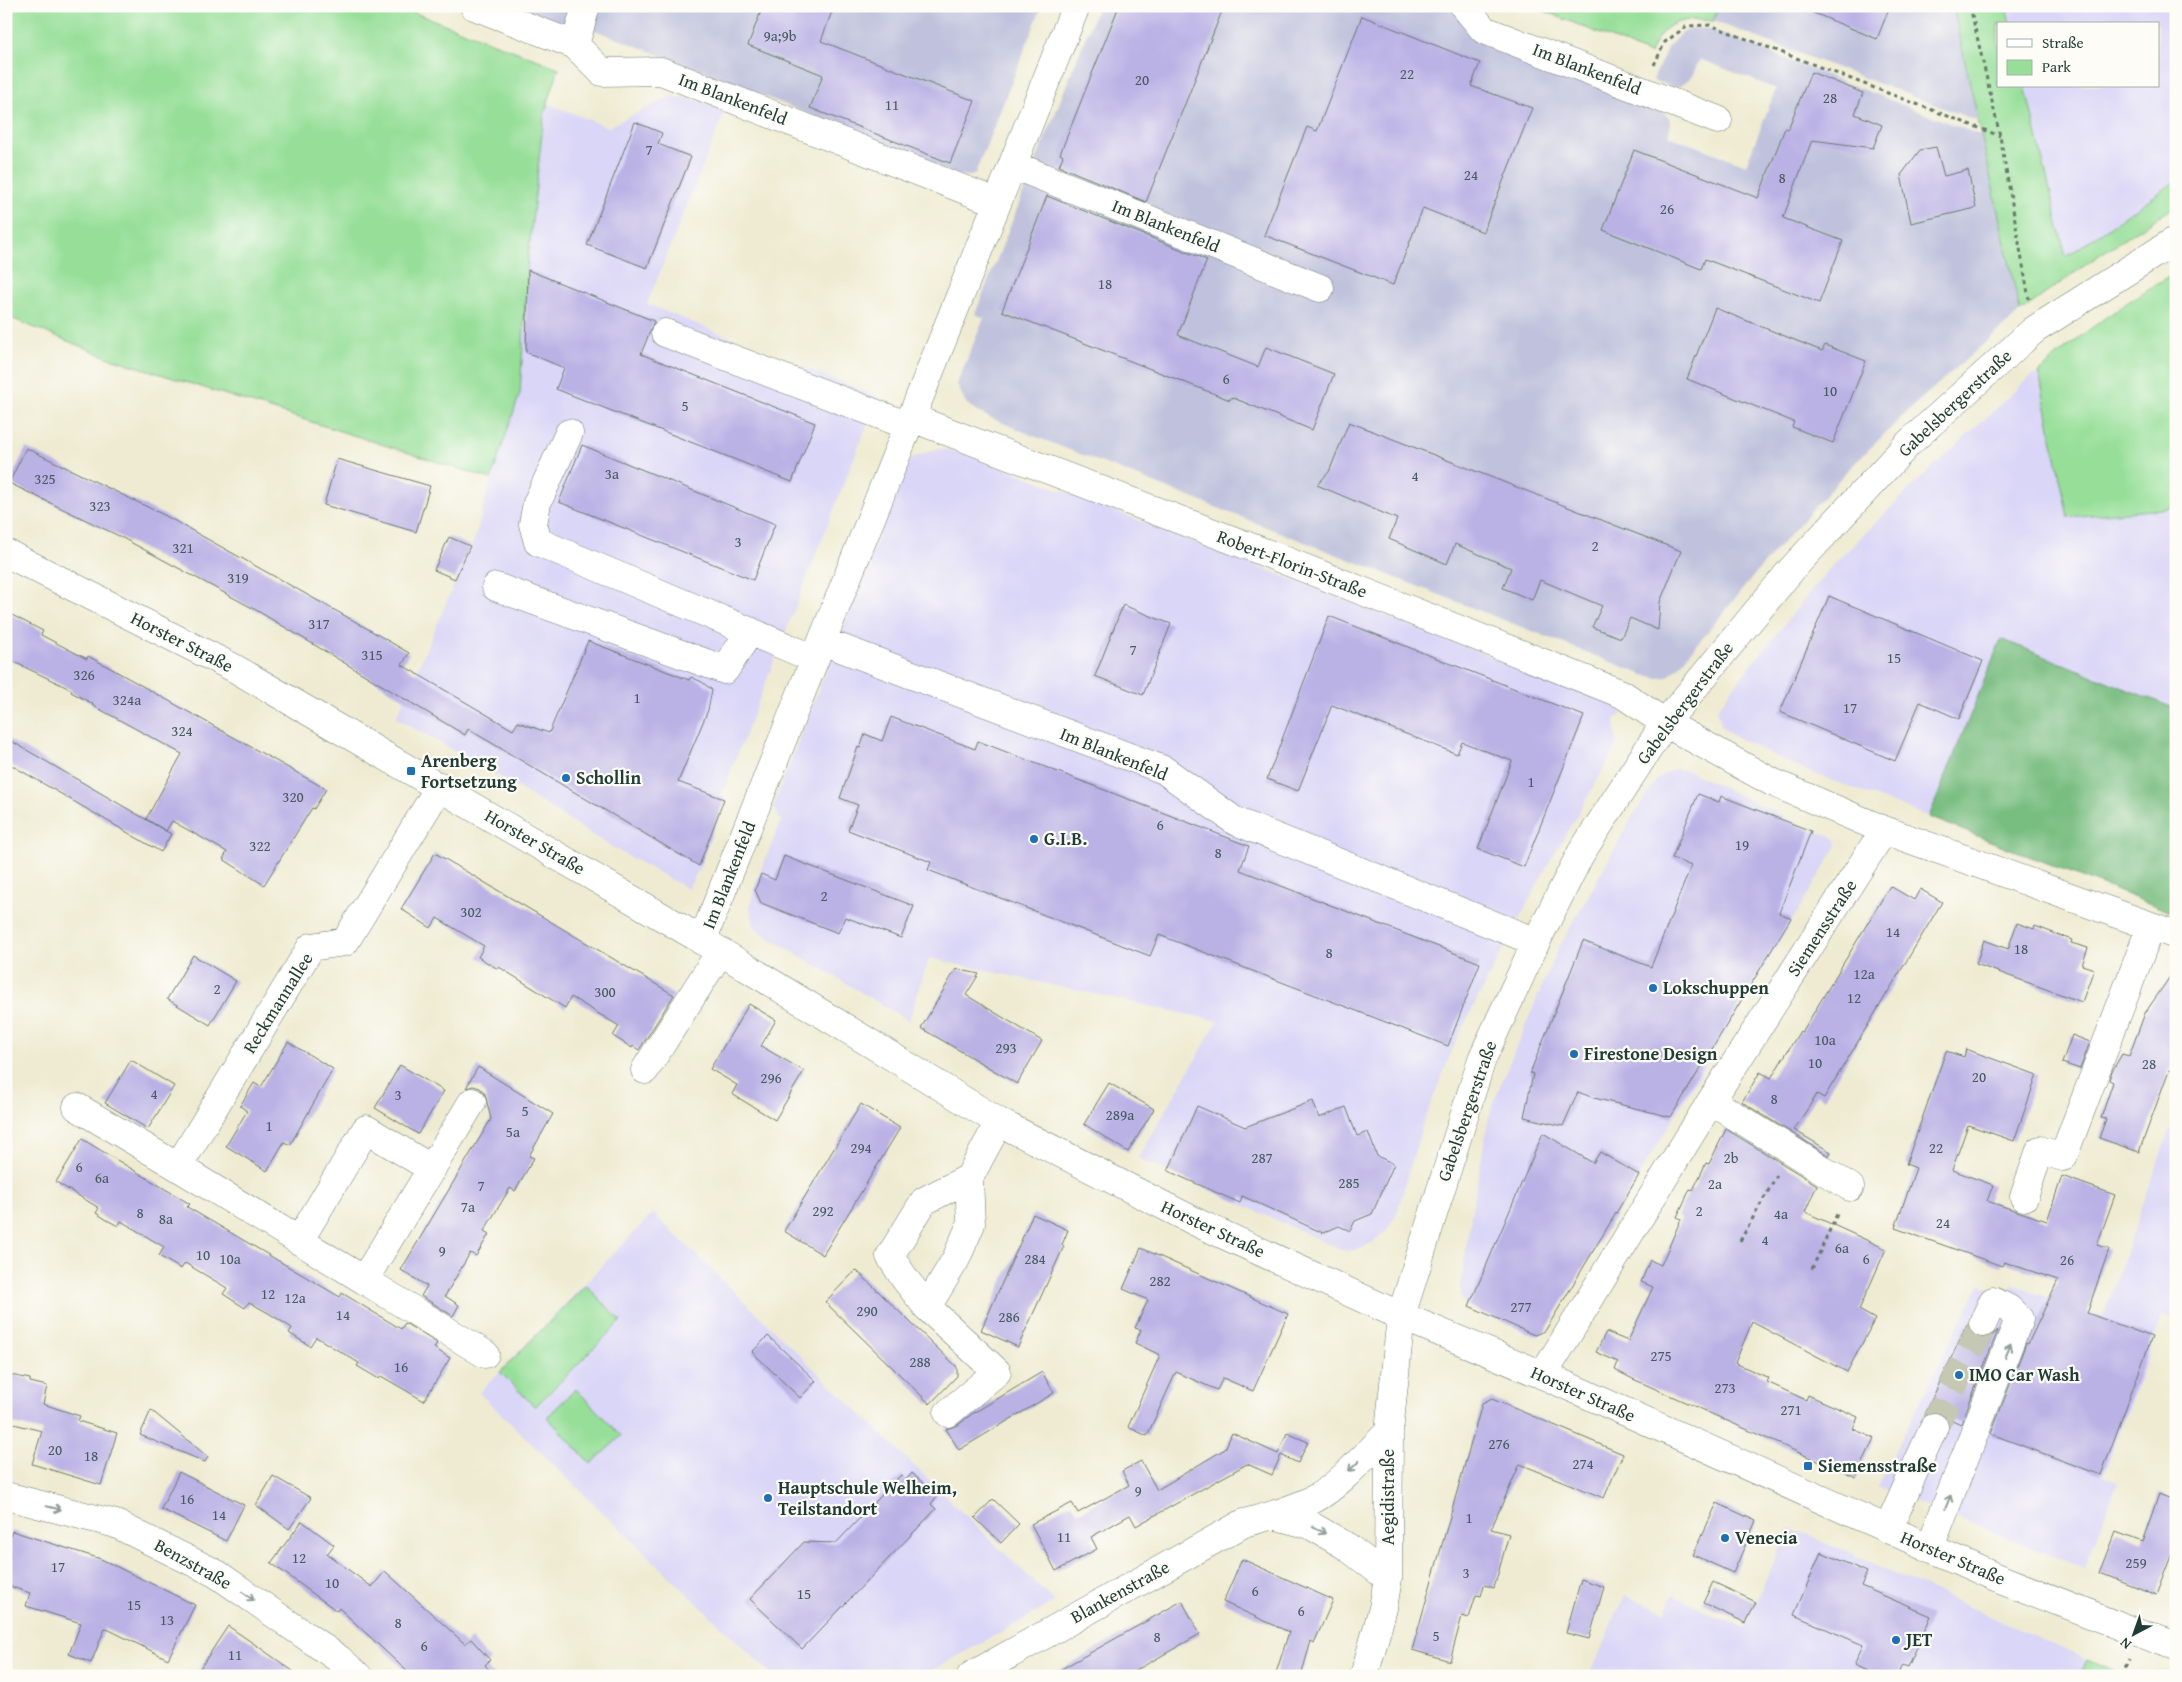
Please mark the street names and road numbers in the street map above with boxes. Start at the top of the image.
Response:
street label: Im Blankenfeld [1529,35,1646,102]
street label: Im Blankenfeld [675,65,792,132]
street label: Im Blankenfeld [1108,192,1225,260]
street label: Gabelsbergerstraße [1892,343,2018,463]
street label: Robert-Florin-Straße [1213,522,1371,605]
street label: Horster Straße [126,604,238,679]
street label: Gabelsbergerstraße [1629,636,1740,770]
street label: Im Blankenfeld [1056,720,1173,788]
street label: Horster Straße [480,802,590,881]
street label: Im Blankenfeld [695,816,763,933]
street label: Siemensstraße [1780,874,1863,982]
street label: Reckmannallee [236,947,319,1058]
street label: Gabelsbergerstraße [1430,1037,1503,1185]
street label: Horster Straße [1157,1193,1270,1264]
street label: Horster Straße [1527,1358,1640,1429]
street label: Aegidistraße [1374,1449,1401,1545]
street label: Horster Straße [1896,1523,2010,1592]
street label: Benzstraße [150,1531,237,1596]
street label: Blankenstraße [1065,1553,1174,1630]

